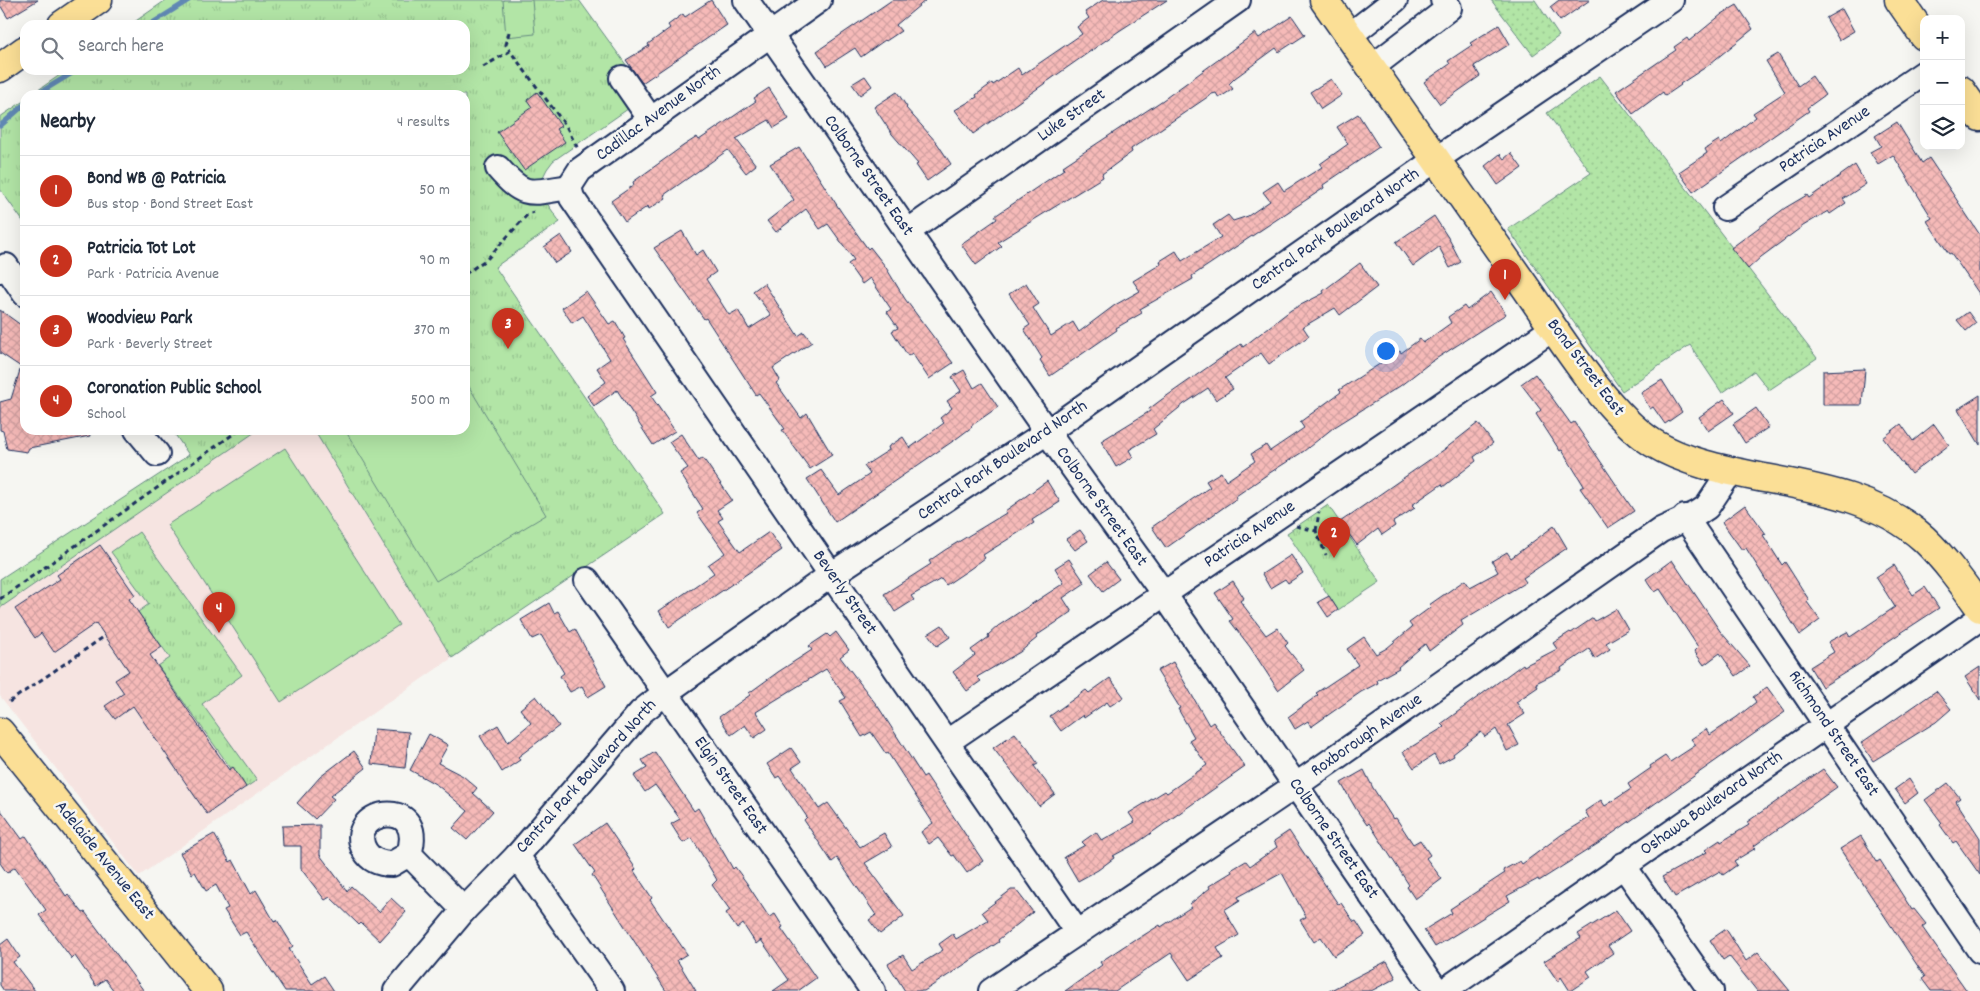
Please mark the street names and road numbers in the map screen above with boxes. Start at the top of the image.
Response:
street label: Cadillac Avenue North [591,60,727,168]
street label: Luke Street [1033,83,1112,149]
street label: Patricia Avenue [1774,100,1876,180]
street label: Colborne Street East [817,110,919,242]
street label: Central Park Boulevard North [1247,162,1425,298]
street label: Bond Street East [1540,314,1630,422]
street label: Central Park Boulevard North [913,395,1093,527]
street label: Colborne Street East [1049,442,1153,572]
street label: Patricia Avenue [1199,495,1301,575]
street label: Beverly Street [806,546,883,641]
street label: Richmond Street East [1781,666,1885,802]
street label: Roxborough Avenue [1306,688,1428,784]
street label: Central Park Boulevard North [511,694,663,860]
street label: Elgin Street East [687,732,773,840]
street label: Oshawa Boulevard North [1636,745,1788,863]
street label: Colborne Street East [1282,773,1384,905]
street label: Adelaide Avenue East [48,796,160,926]

